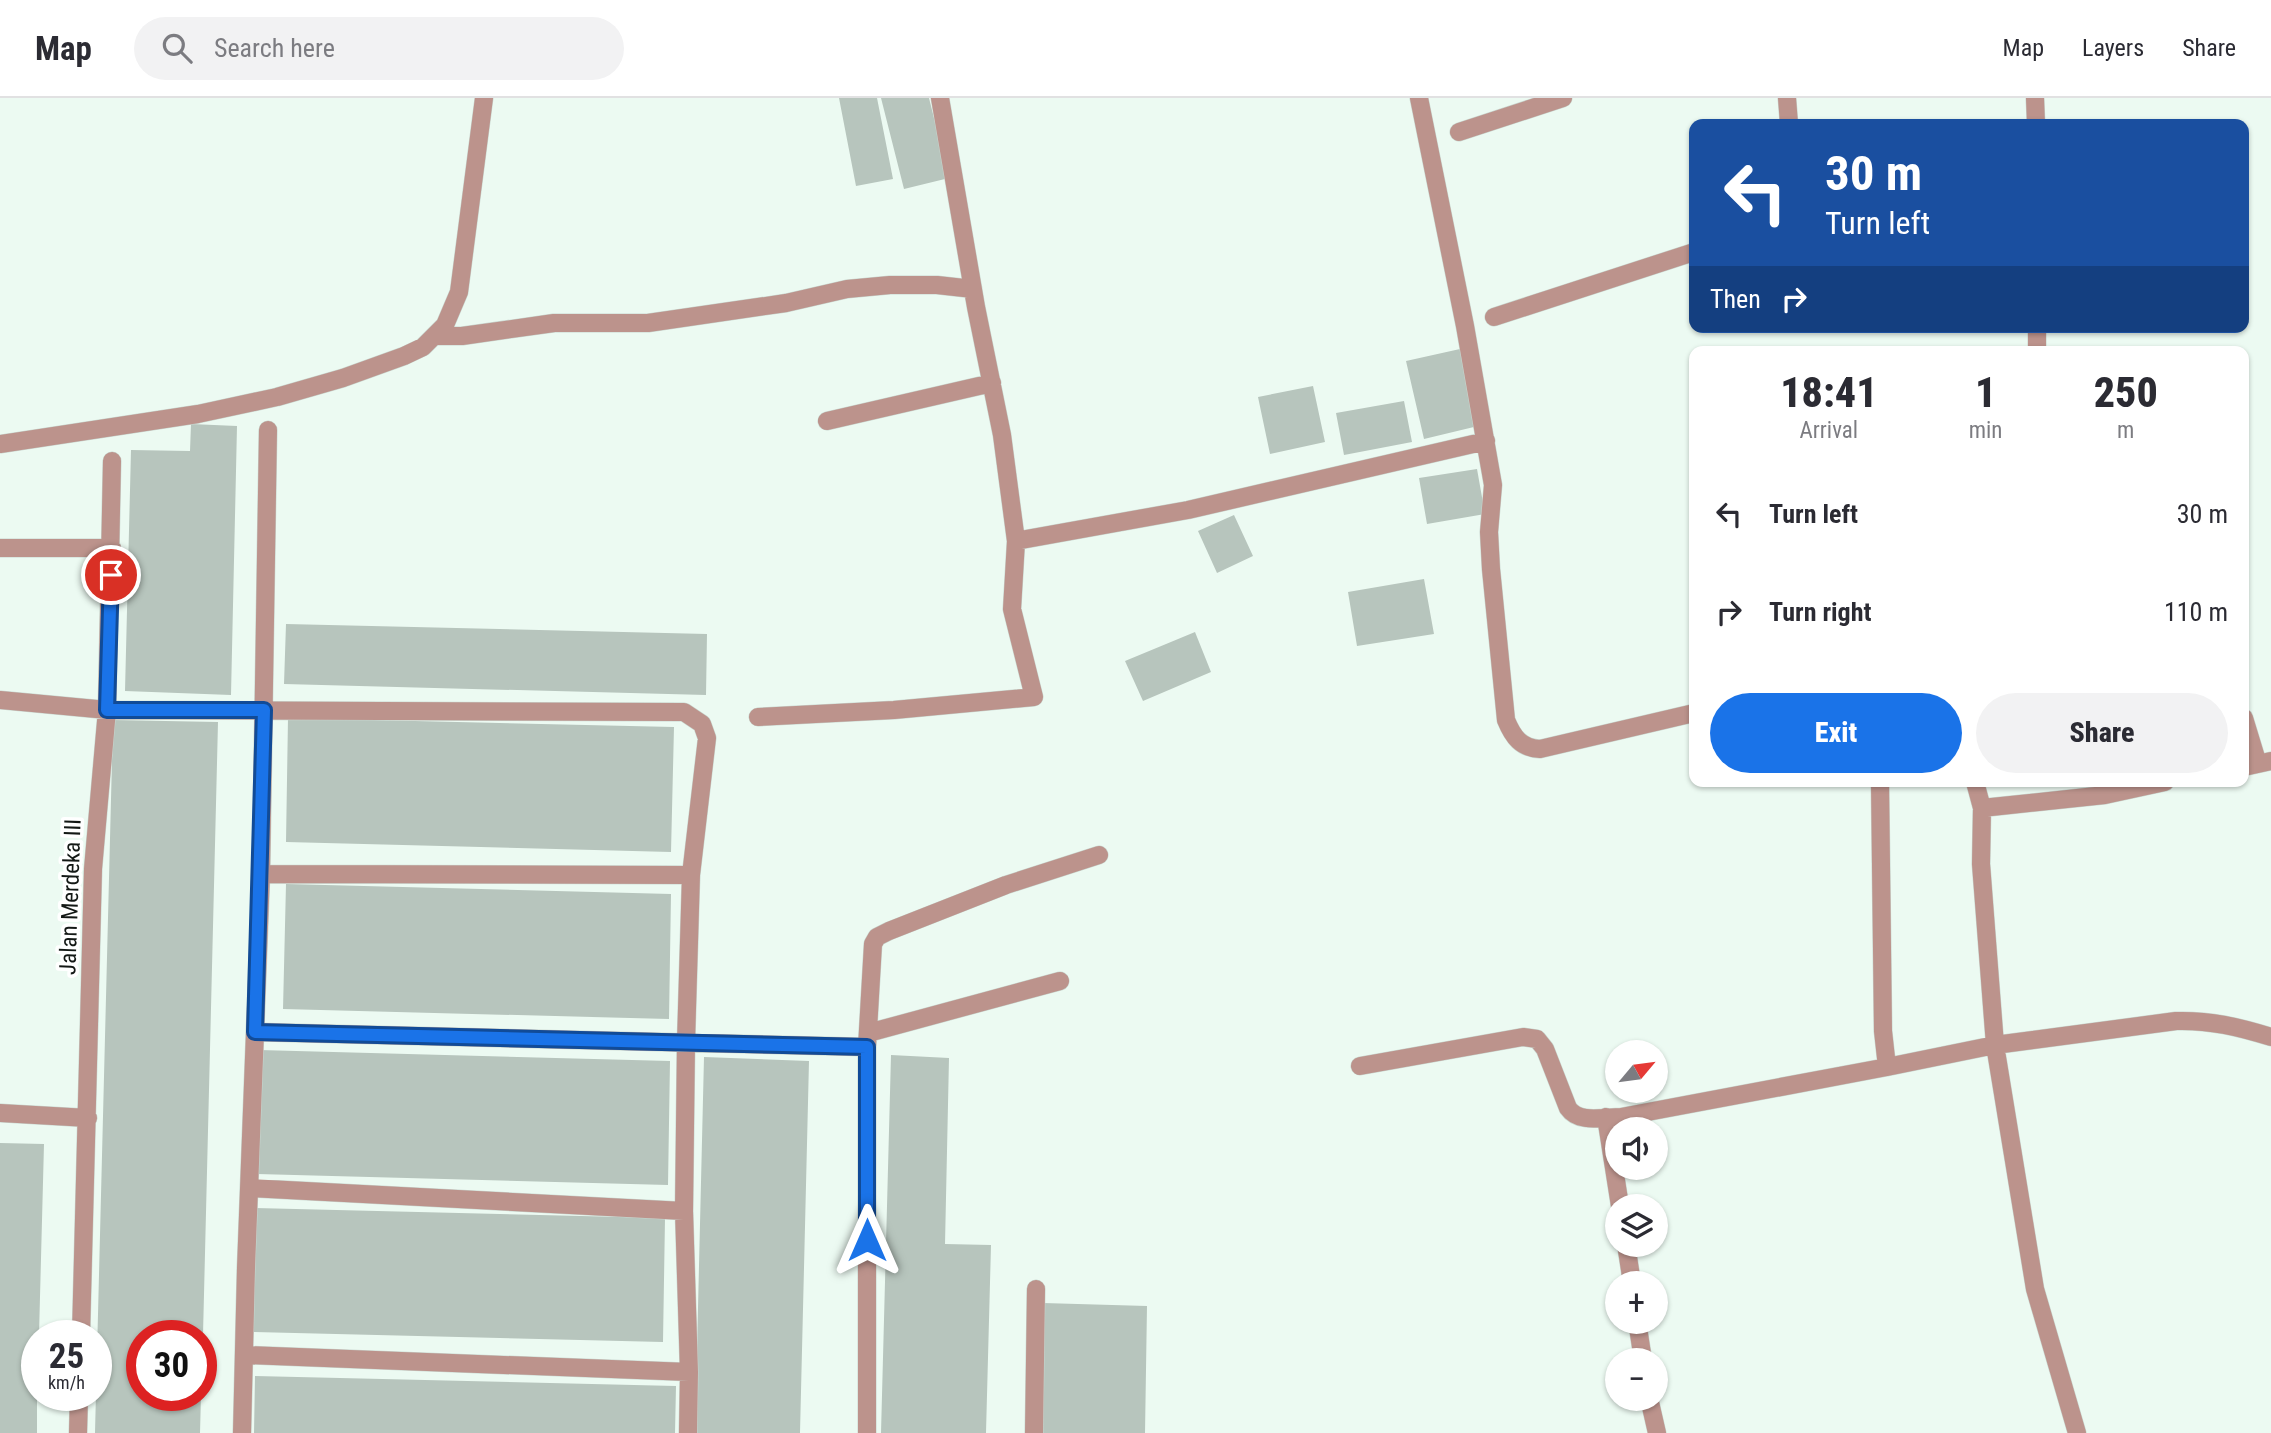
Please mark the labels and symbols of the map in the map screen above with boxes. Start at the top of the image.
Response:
pin [81,545,141,605]
street label: Jalan Merdeka III [54,819,87,975]
north arrow [1605,1040,1668,1102]
position arrow [830,1203,904,1277]
speed limit sign: 30 [126,1320,217,1411]

